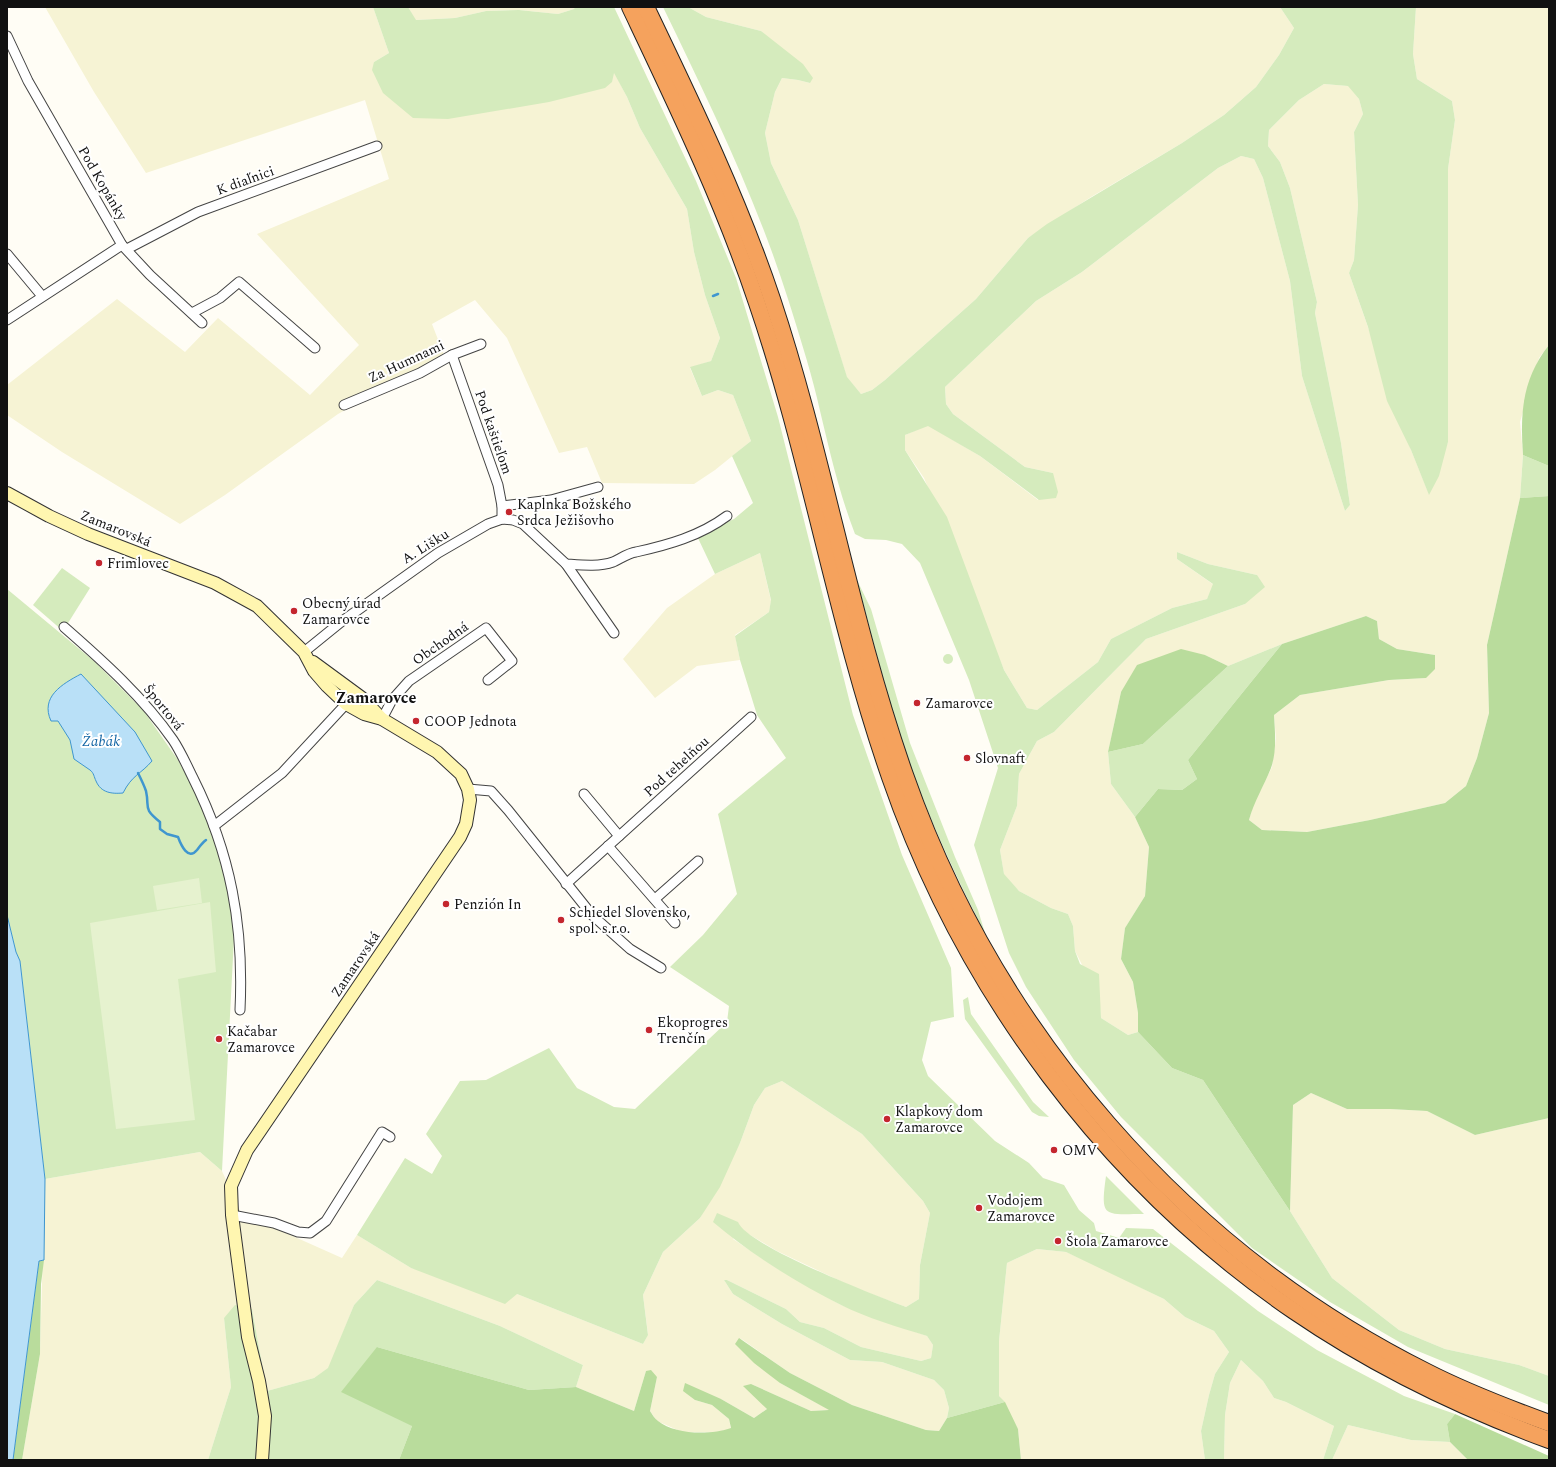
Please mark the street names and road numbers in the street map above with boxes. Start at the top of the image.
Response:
street label: Pod Kopánky [73,142,133,225]
street label: K diaľnici [213,160,277,201]
street label: Za Humnami [365,335,448,388]
street label: Pod kaštieľom [469,387,518,477]
street label: Zamarovská [77,505,155,552]
street label: A. Lišku [398,524,453,569]
street label: Obchodná [408,616,473,670]
street label: Športová [138,679,189,735]
street label: Pod tehelňou [639,731,714,802]
street label: Zamarovská [326,927,385,1001]

